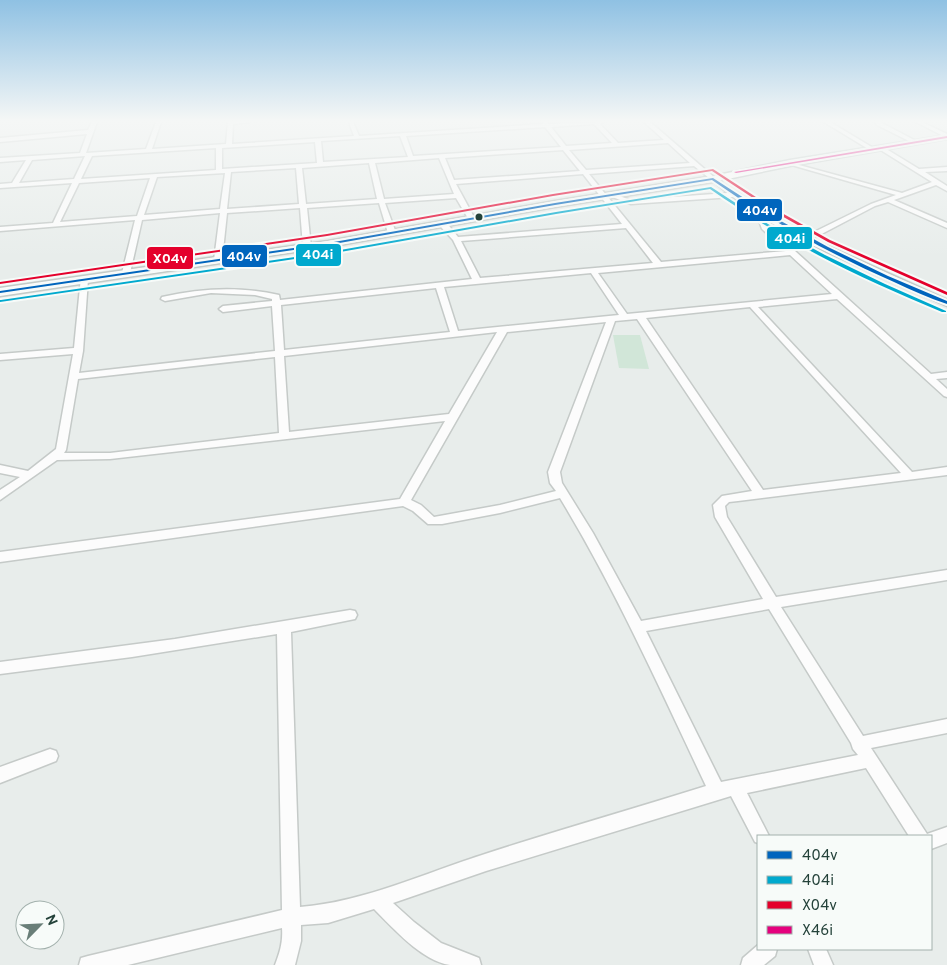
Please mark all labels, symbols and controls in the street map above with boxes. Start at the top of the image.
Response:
line badge: 404v [736,198,783,222]
text: 404v [743,203,778,220]
unlabelled marker [474,212,484,222]
line badge: 404i [766,226,813,250]
text: 404i [774,231,806,248]
line badge: 404i [295,243,342,267]
line badge: 404v [221,244,268,268]
line badge: X04v [146,246,194,270]
text: 404i [302,247,334,264]
text: 404v [227,249,262,266]
text: X04v [153,251,188,268]
legend [757,835,932,950]
text: 404v [802,847,838,866]
text: 404i [802,872,834,891]
text: X04v [802,897,837,916]
north arrow [15,900,65,950]
text: N [41,912,60,928]
text: X46i [802,922,833,941]

